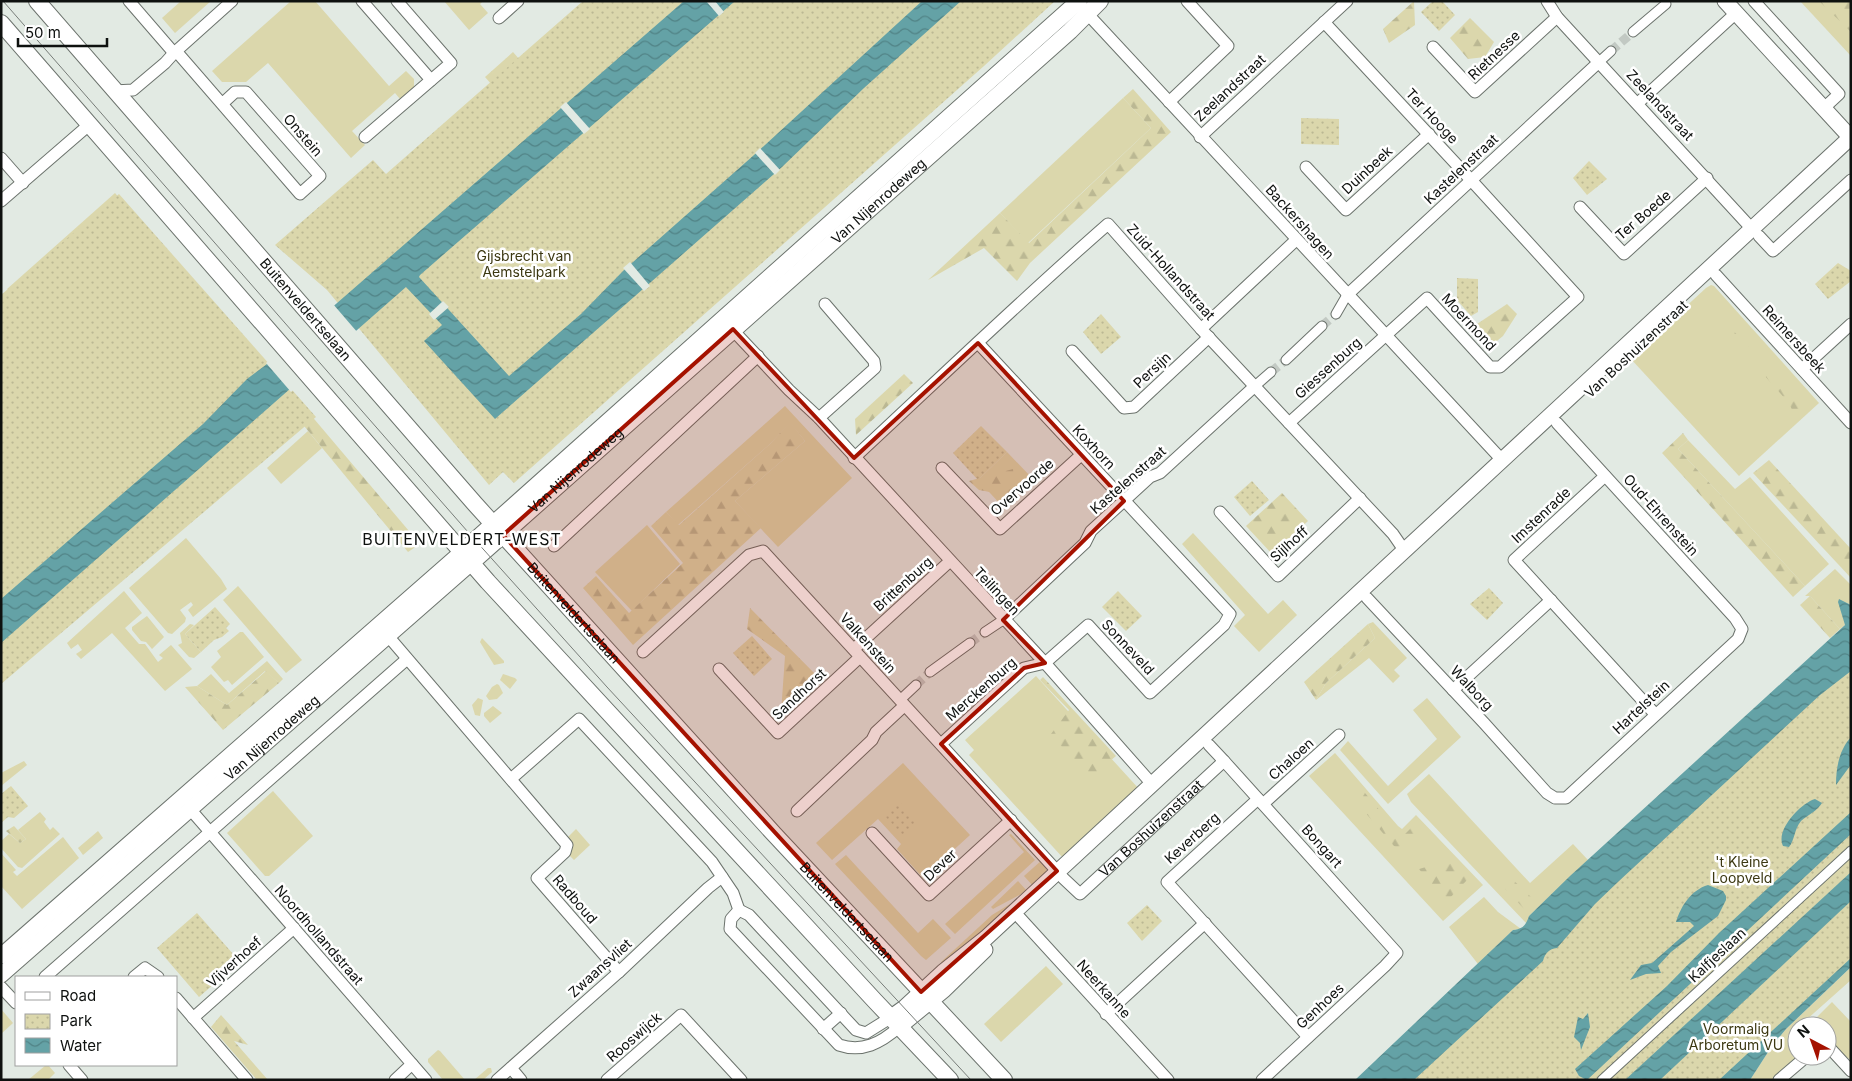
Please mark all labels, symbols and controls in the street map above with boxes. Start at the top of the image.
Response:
scale bar [18,15,106,47]
text: 50 m [25,23,61,42]
street label: Rietnesse [1464,26,1523,83]
street label: Zeelandstraat [1191,50,1269,125]
street label: Zeelandstraat [1623,66,1698,144]
street label: Ter Hooge [1403,85,1462,147]
street label: Onstein [280,110,326,159]
street label: Kastelenstraat [1420,130,1501,207]
street label: Duinbeek [1338,142,1396,197]
street label: Van Nijenrodeweg [827,154,929,247]
street label: Backershagen [1262,181,1338,262]
street label: Ter Boede [1612,186,1674,243]
street label: Zuid-Hollandstraat [1124,220,1219,323]
park label: Gijsbrecht van Aemstelpark [476,247,572,280]
street label: Buitenveldertselaan [257,254,355,364]
street label: Moermond [1439,289,1500,354]
street label: Van Boshuizenstraat [1580,296,1691,401]
street label: Reimersbeek [1759,301,1830,377]
street label: Giessenburg [1291,333,1364,402]
street label: Persijn [1129,348,1174,391]
street label: Koxhorn [1069,421,1119,473]
street label: Van Nijenrodeweg [525,423,626,516]
street label: Kastelenstraat [1086,442,1169,517]
street label: Overvoorde [987,455,1057,519]
street label: Oud-Ehrenstein [1620,470,1702,559]
street label: Imstenrade [1508,483,1574,546]
street label: Sijlhoff [1266,522,1311,565]
district label: BUITENVELDERT-WEST [362,529,562,549]
street label: Brittenburg [870,553,936,615]
street label: Buitenveldertselaan [524,559,624,667]
street label: Teilingen [971,563,1024,618]
street label: Valkenstein [837,609,900,676]
street label: Sonneveld [1098,615,1158,678]
street label: Merckenburg [942,653,1020,724]
street label: Walborg [1447,662,1497,714]
street label: Sandhorst [768,664,829,723]
street label: Hartelstein [1609,676,1673,737]
street label: Van Nijenrodeweg [220,691,322,784]
street label: Chaloen [1265,734,1317,783]
street label: Van Boshuizenstraat [1095,776,1207,880]
street label: Keverberg [1161,808,1223,867]
street label: Bongart [1299,821,1346,871]
street label: Dever [920,845,960,884]
park label: 't Kleine Loopveld [1712,853,1772,886]
street label: Buitenveldertselaan [797,858,898,965]
street label: Radboud [550,871,601,927]
street label: Noordhollandstraat [271,881,368,988]
street label: Kalfjeslaan [1684,924,1749,985]
street label: Vijverhoef [203,933,265,991]
street label: Zwaansvliet [565,935,635,1000]
street label: Neerkanne [1074,956,1135,1021]
legend [15,976,178,1066]
street label: Genhoes [1292,979,1347,1032]
text: Road [60,986,96,1005]
street label: Rooswijck [603,1008,665,1065]
text: Park [60,1011,93,1030]
north arrow [1787,1016,1837,1066]
park label: Voormalig Arboretum VU [1689,1020,1783,1053]
text: N [1794,1021,1813,1041]
text: Water [60,1036,102,1055]

